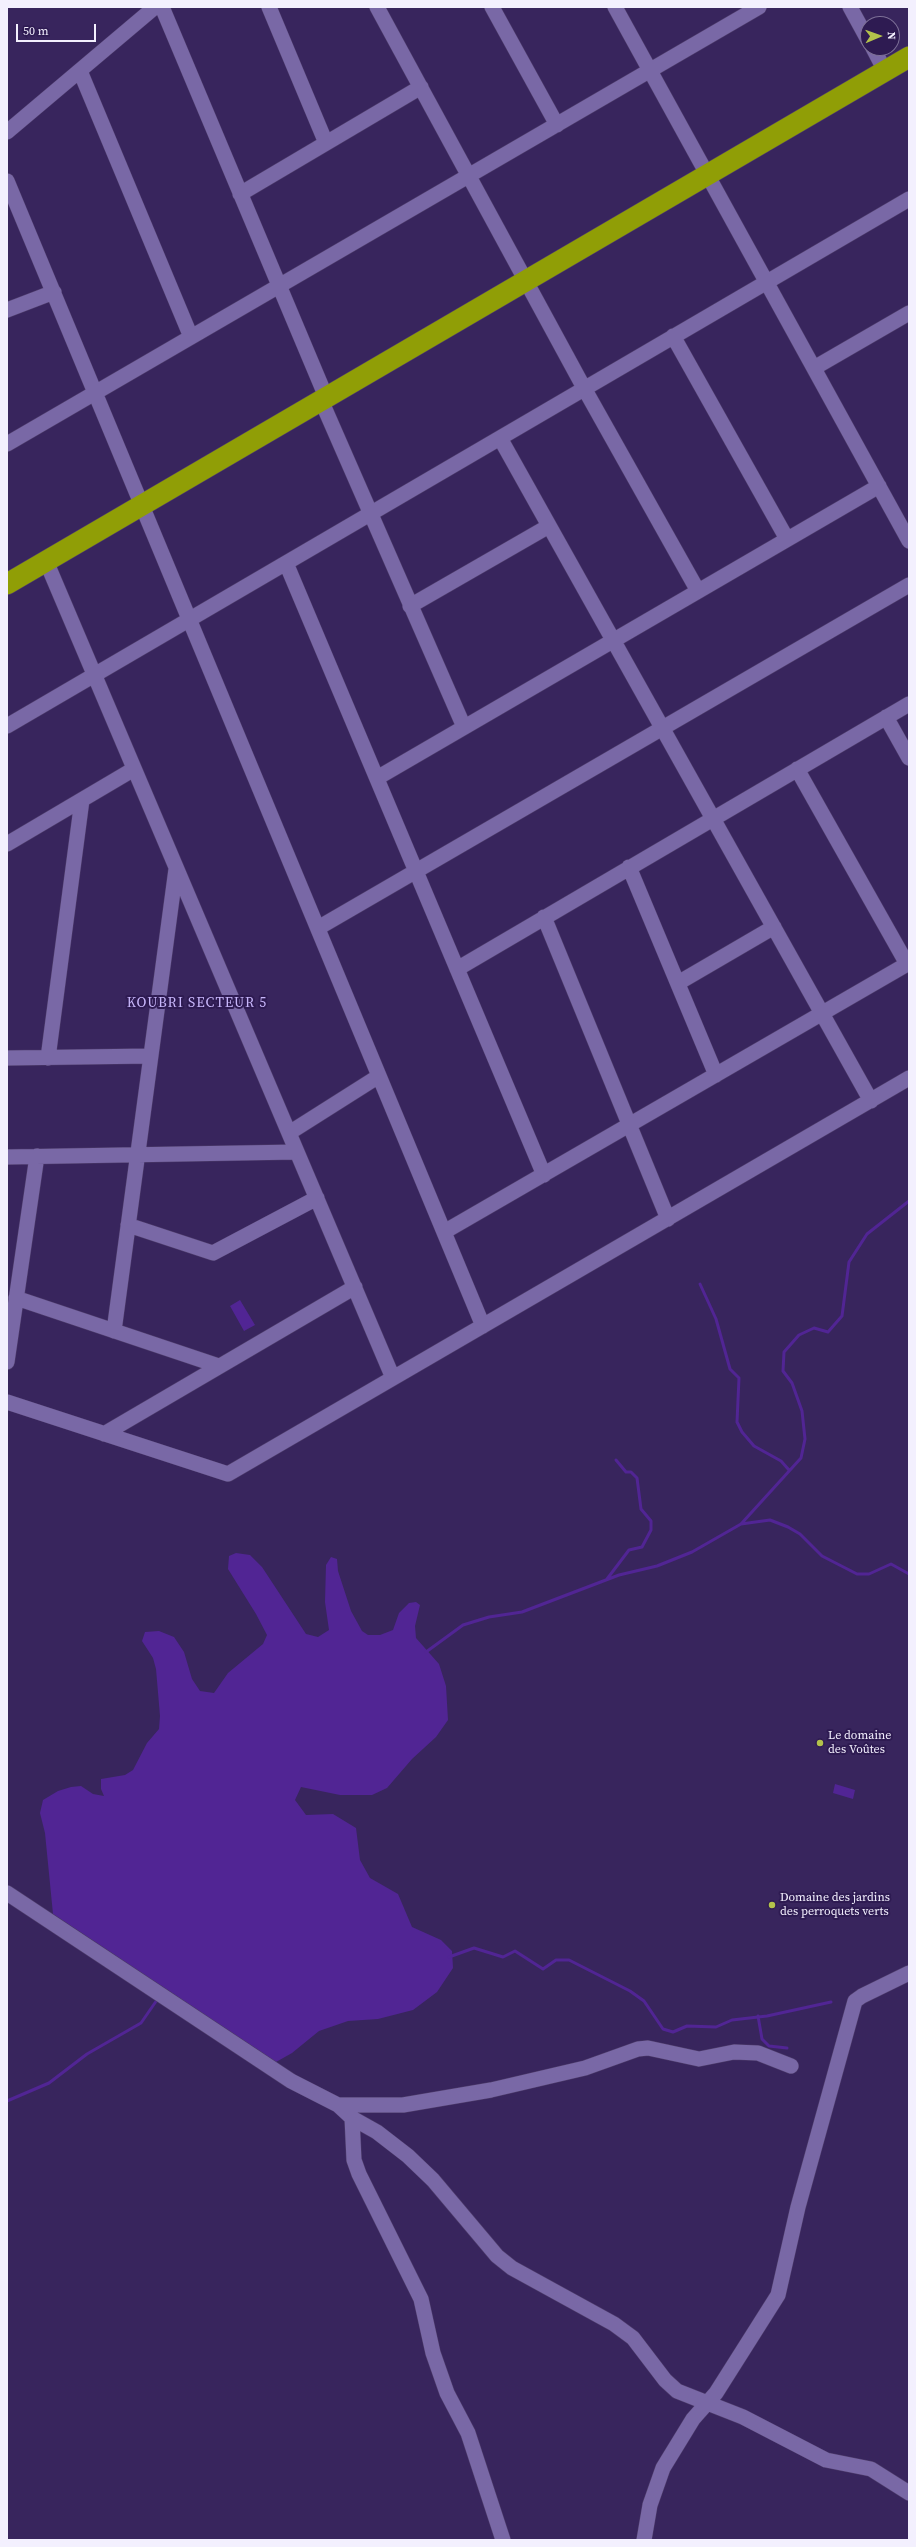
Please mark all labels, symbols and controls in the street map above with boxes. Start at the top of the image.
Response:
scale bar [18,16,98,42]
north arrow [860,16,900,56]
text: 50 m [23,23,49,39]
text: N [884,31,899,40]
district label: KOUBRI SECTEUR 5 [127,995,267,1011]
place label: Le domaine des Voûtes [828,1729,891,1757]
marker: Le domaine des Voûtes [815,1738,825,1748]
place label: Domaine des jardins des perroquets verts [780,1891,890,1919]
marker: Domaine des jardins des perroquets verts [767,1900,777,1910]

